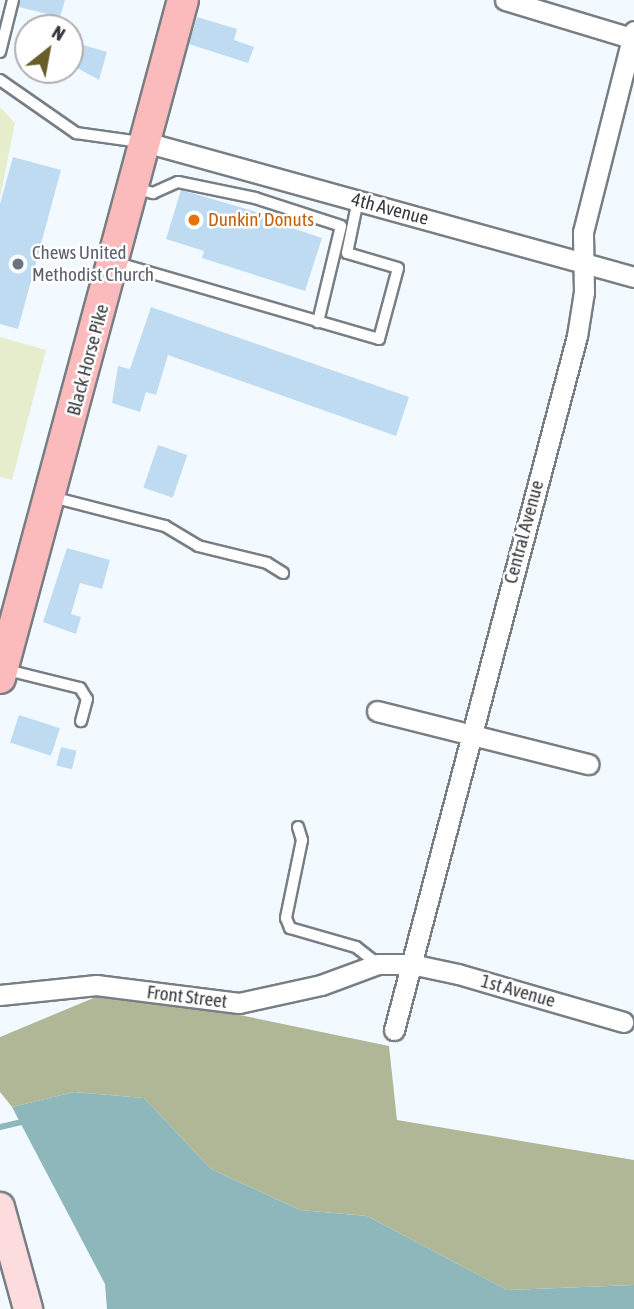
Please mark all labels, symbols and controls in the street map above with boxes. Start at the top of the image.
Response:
north arrow [14,14,84,84]
text: N [48,20,69,45]
street label: 4th Avenue [349,188,431,230]
place label: Dunkin' Donuts [208,209,314,231]
marker: Dunkin' Donuts [186,212,202,228]
place label: Chews United Methodist Church [32,242,154,286]
marker: Chews United Methodist Church [10,256,26,272]
street label: Black Horse Pike [62,302,114,418]
street label: Central Avenue [499,478,549,586]
street label: 1st Avenue [478,970,558,1012]
street label: Front Street [146,981,228,1013]

